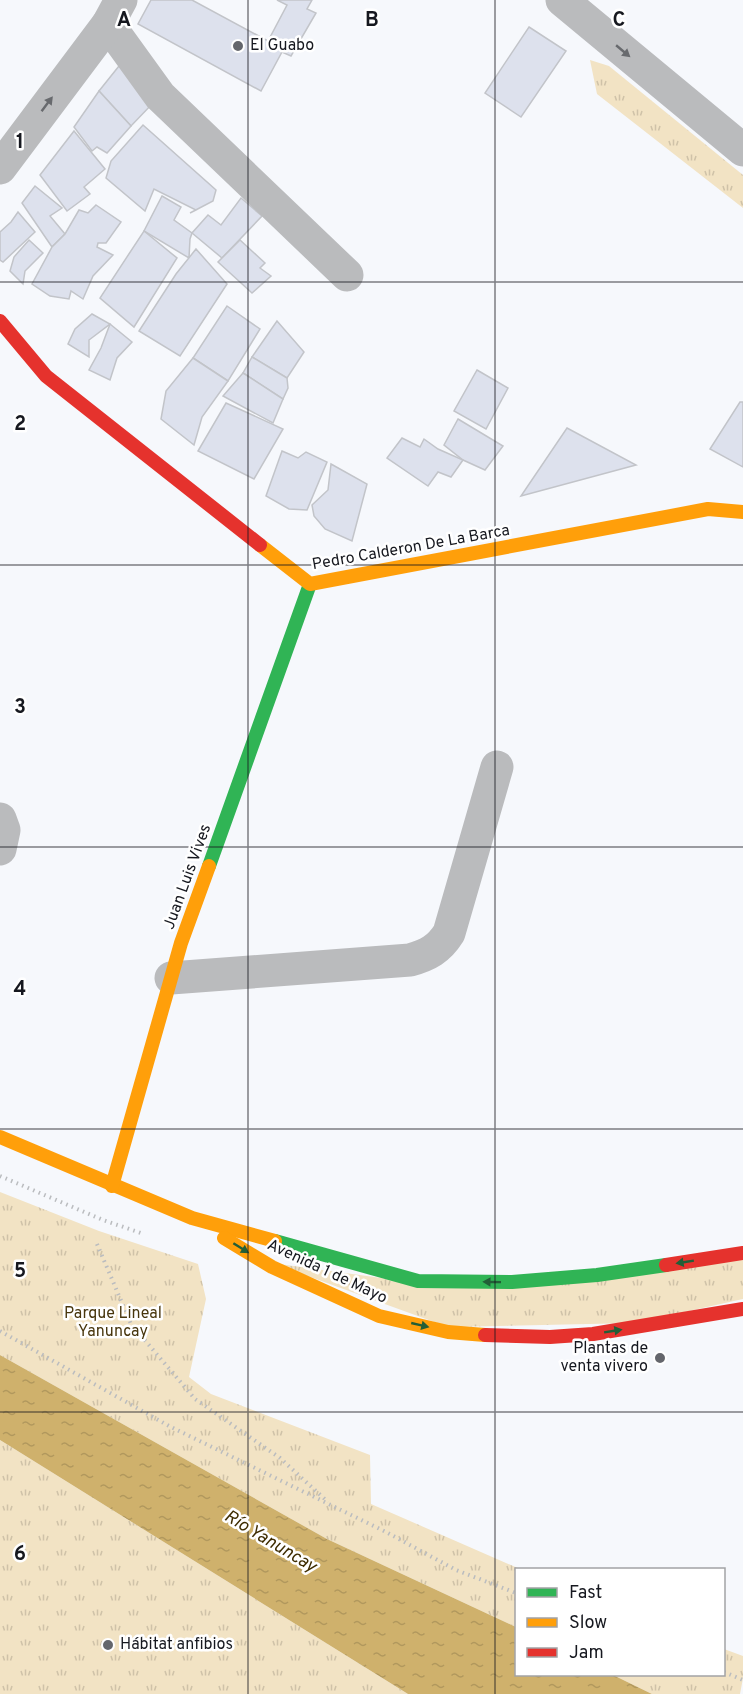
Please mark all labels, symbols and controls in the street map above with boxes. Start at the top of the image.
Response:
text: A [117,8,131,34]
text: B [365,8,379,34]
text: C [613,8,625,34]
place label: El Guabo [250,36,314,56]
marker: El Guabo [231,39,245,53]
one-way arrow [615,44,631,57]
one-way arrow [41,97,53,112]
text: 1 [16,130,24,156]
text: 2 [14,412,26,438]
street label: Pedro Calderon De La Barca [311,521,511,575]
text: 3 [14,695,26,721]
street label: Juan Luis Vives [160,822,216,932]
text: 4 [14,977,26,1003]
street label: Avenida 1 de Mayo [264,1235,390,1309]
one-way arrow [233,1243,250,1254]
one-way arrow [676,1257,695,1266]
text: 5 [14,1259,26,1285]
one-way arrow [482,1277,501,1287]
park label: Parque Lineal Yanuncay [64,1304,162,1342]
one-way arrow [410,1321,429,1331]
one-way arrow [604,1327,623,1336]
place label: Plantas de venta vivero [560,1339,648,1377]
marker: Plantas de venta vivero [653,1351,667,1365]
water label: Río Yanuncay [220,1505,322,1580]
text: 6 [14,1542,26,1568]
legend [515,1568,725,1676]
text: Fast [569,1582,602,1605]
text: Slow [569,1612,607,1635]
place label: Hábitat anfibios [120,1635,233,1655]
marker: Hábitat anfibios [101,1638,115,1652]
text: Jam [569,1642,604,1665]

